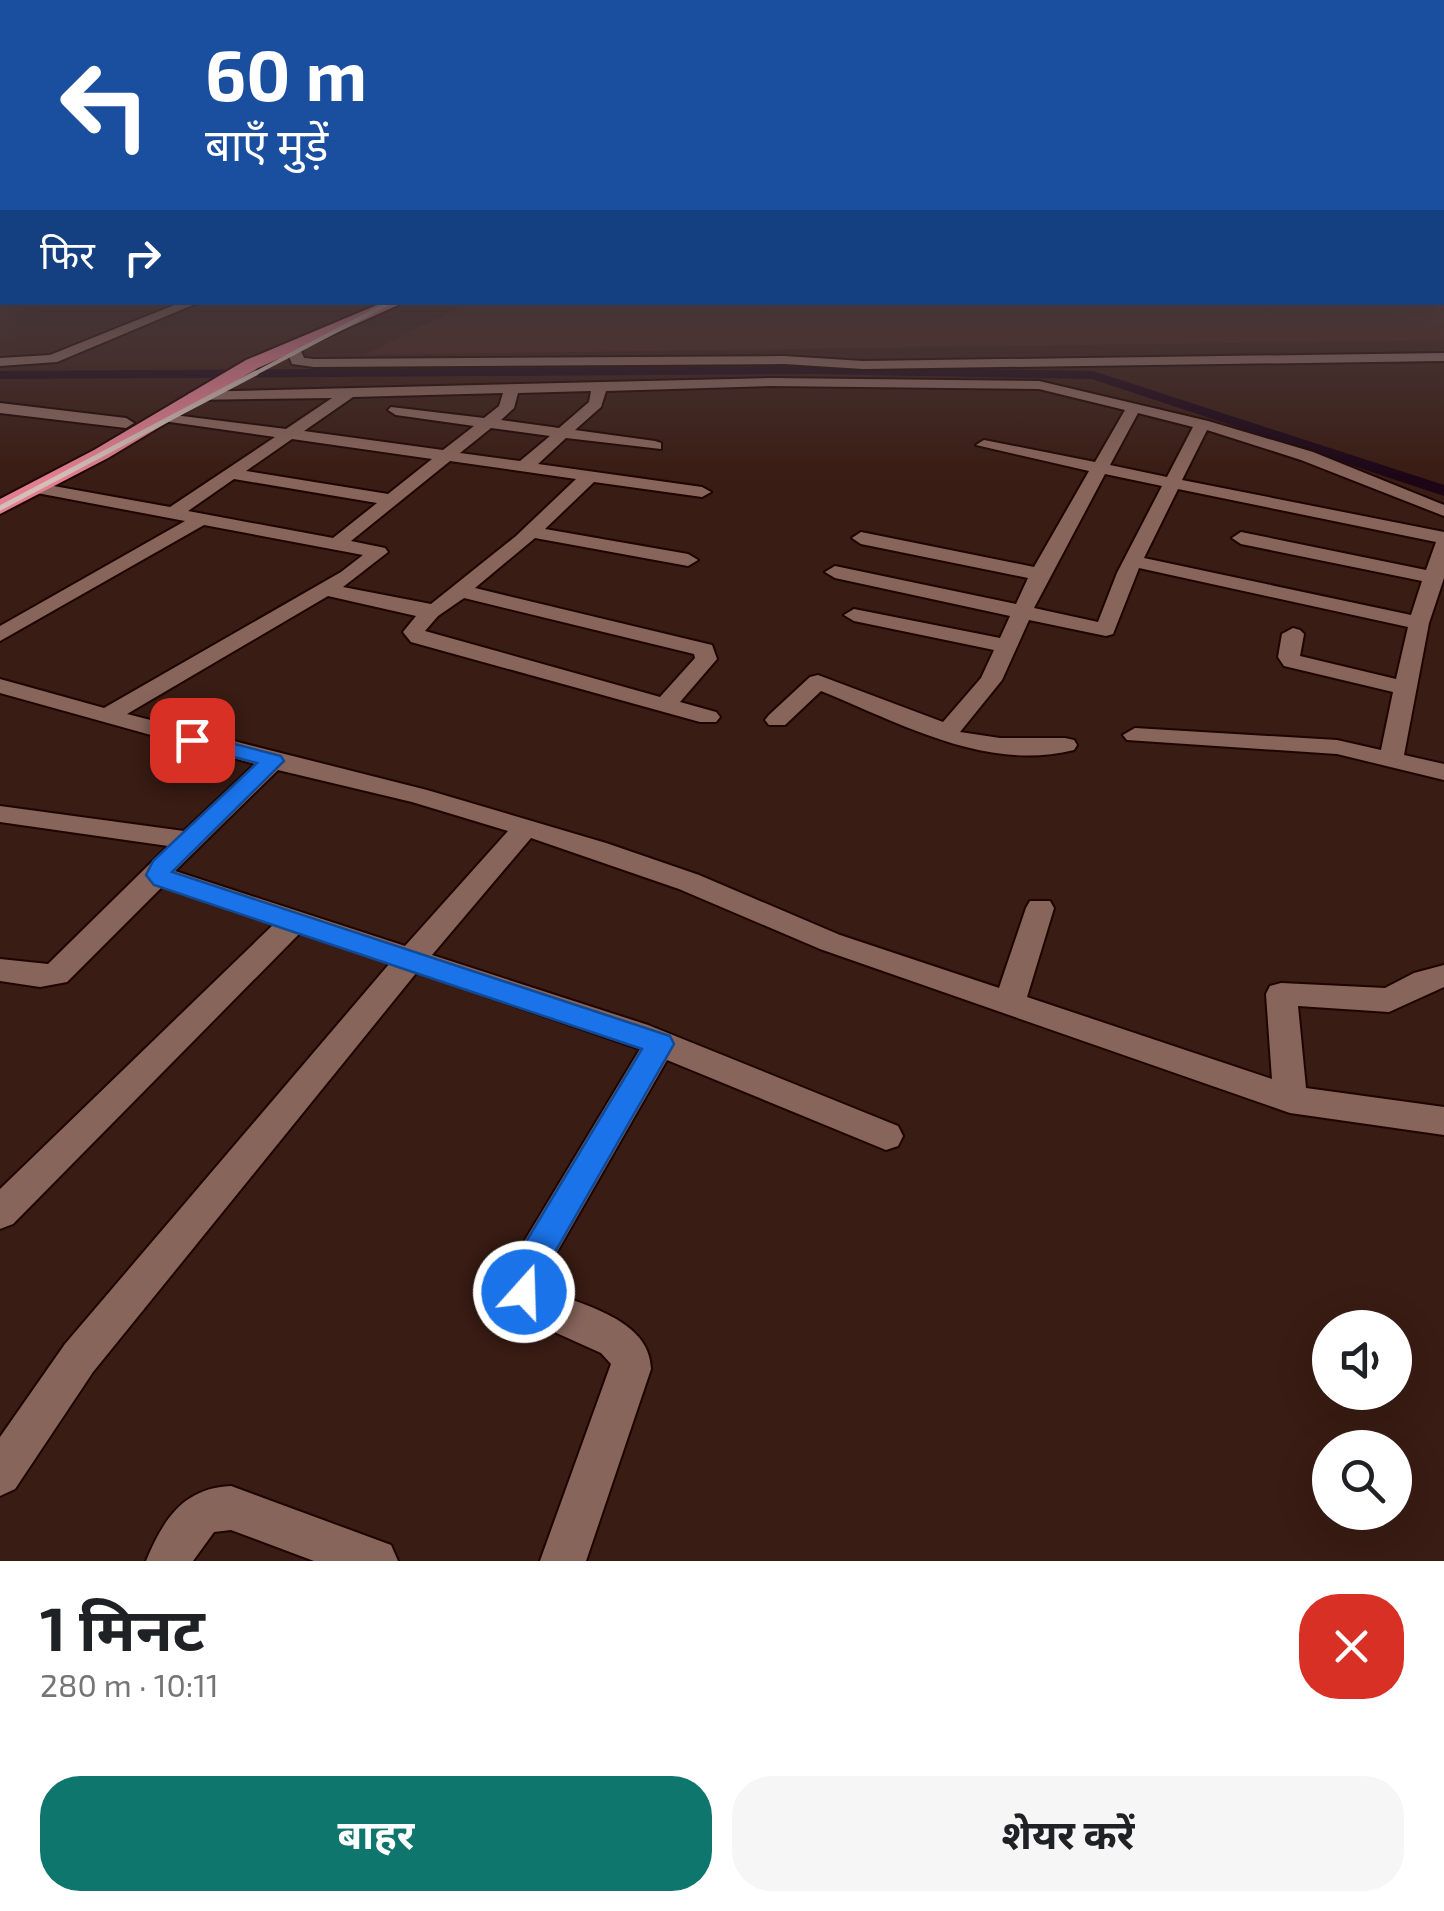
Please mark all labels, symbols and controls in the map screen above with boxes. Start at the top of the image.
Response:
text: 60 m [205,31,367,115]
icon: left [40,40,170,170]
text: बाएँ मुड़ें [205,116,328,170]
icon: right [115,230,170,285]
text: फिर [40,231,95,277]
pin [150,698,235,783]
icon: arrive [165,713,220,768]
position arrow [472,1240,576,1344]
map controls [1312,1310,1412,1530]
button: sound [1312,1310,1412,1410]
button: search [1312,1430,1412,1530]
text: 1 मिनट [40,1591,205,1663]
button: close [1299,1594,1404,1699]
text: 280 m · 10:11 [40,1665,219,1703]
button: बाहर [40,1776,712,1891]
button: शेयर करें [732,1776,1404,1891]

